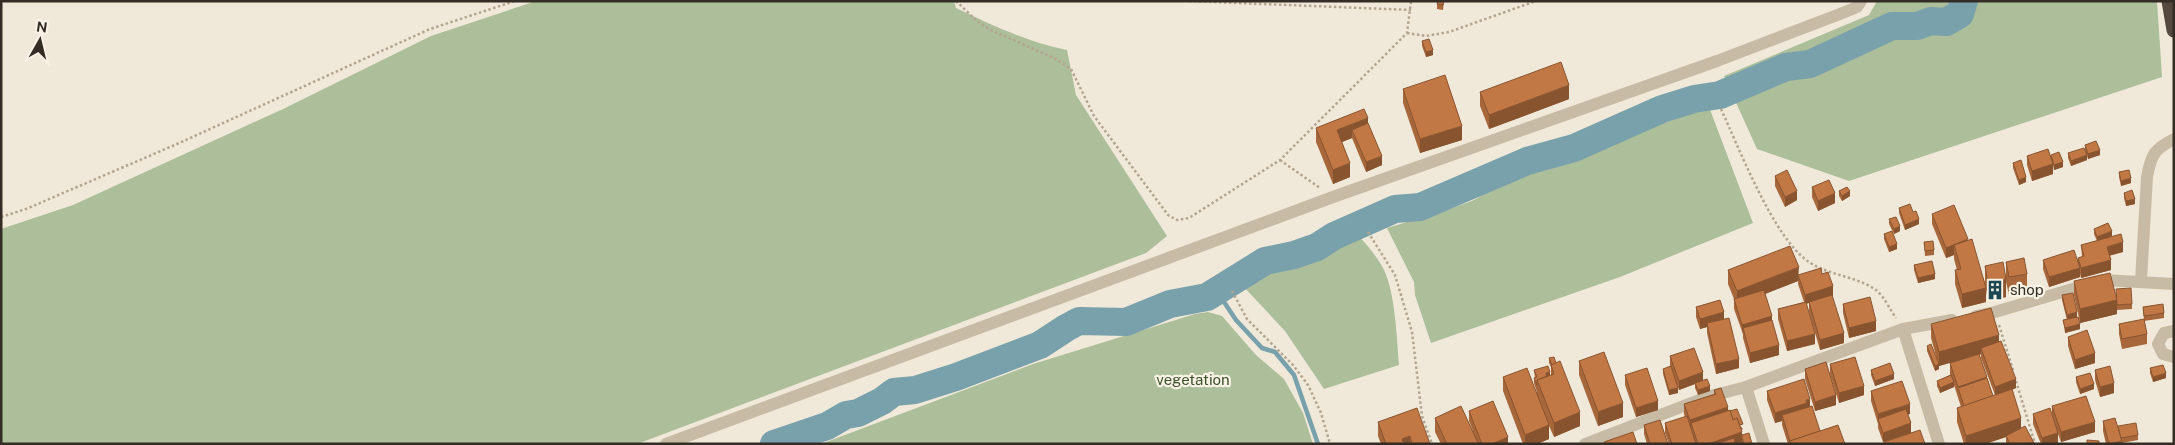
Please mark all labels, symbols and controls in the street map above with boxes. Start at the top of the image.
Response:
north arrow [15,15,65,65]
text: N [35,18,48,36]
building icon: shop [1984,279,2006,301]
place label: shop [2010,281,2044,298]
park label: vegetation [1156,371,1230,388]

